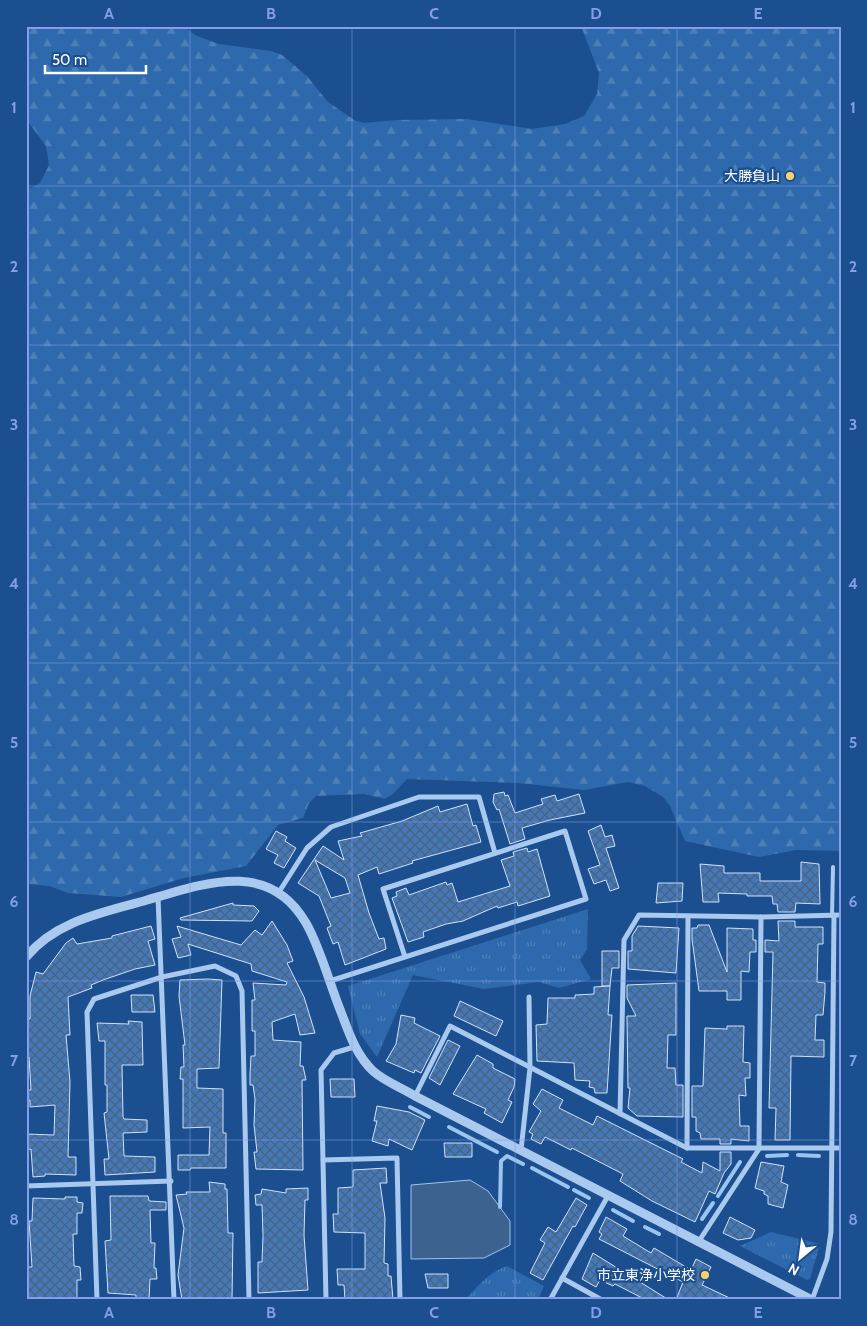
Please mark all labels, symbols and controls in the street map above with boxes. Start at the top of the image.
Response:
text: A [104,4,114,23]
text: B [266,4,276,23]
text: C [429,4,439,23]
text: D [590,4,602,23]
text: E [753,4,763,23]
scale bar [45,42,146,74]
text: 50 m [52,51,87,69]
text: 1 [11,98,17,117]
text: 1 [850,98,856,117]
place label: 大勝負山 [724,167,780,185]
marker: 大勝負山 [784,170,796,182]
text: 2 [10,257,18,276]
text: 2 [849,257,857,276]
text: 3 [10,415,18,434]
text: 3 [849,415,857,434]
text: 4 [9,574,19,593]
text: 4 [848,574,858,593]
text: 5 [10,733,18,752]
text: 5 [849,733,857,752]
text: 6 [10,892,19,911]
text: 6 [849,892,858,911]
text: 7 [10,1051,19,1070]
text: 7 [849,1051,858,1070]
text: 8 [9,1210,19,1229]
text: 8 [848,1210,858,1229]
north arrow [774,1234,824,1284]
text: N [785,1259,802,1280]
place label: 市立東浄小学校 [597,1266,695,1284]
marker: 市立東浄小学校 [699,1269,711,1281]
text: A [104,1303,114,1322]
text: B [266,1303,276,1322]
text: C [429,1303,439,1322]
text: D [590,1303,602,1322]
text: E [753,1303,763,1322]

